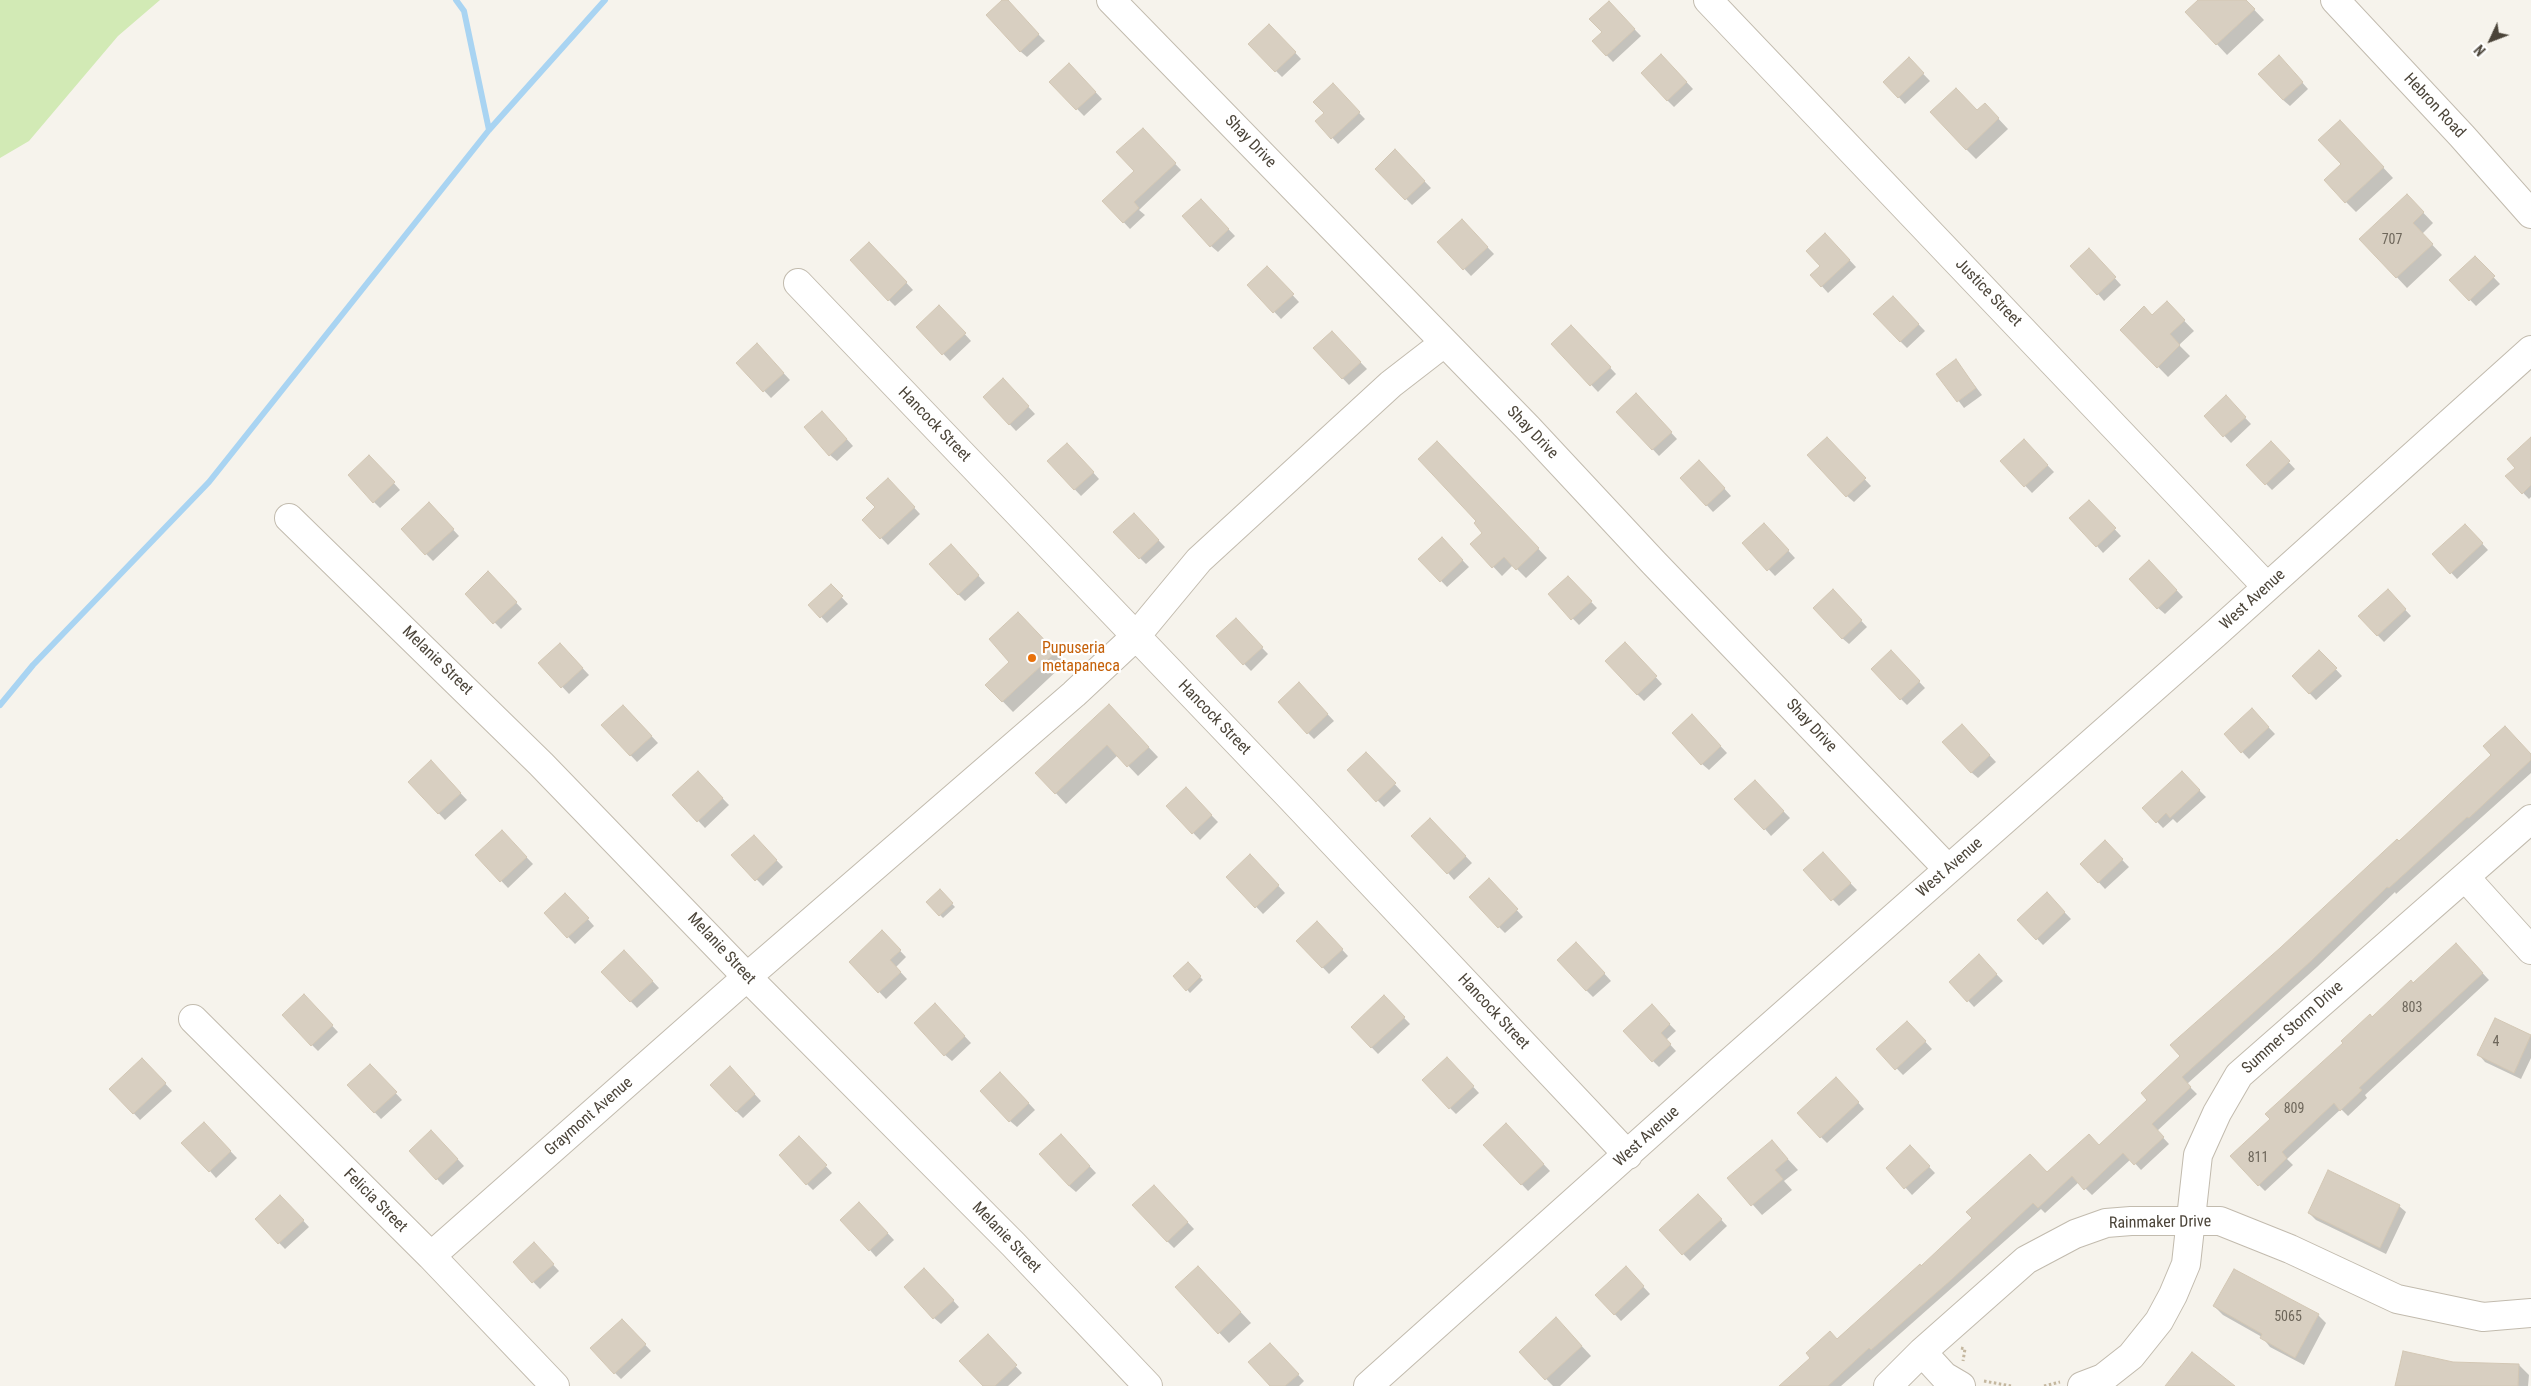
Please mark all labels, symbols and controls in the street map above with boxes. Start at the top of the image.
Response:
north arrow [2466,15,2516,65]
text: N [2471,42,2489,59]
street label: Hebron Road [2399,70,2469,142]
street label: Shay Drive [1220,112,1280,172]
house number: 707 [2382,232,2402,248]
street label: Justice Street [1951,255,2025,331]
street label: Hancock Street [894,384,974,466]
street label: Shay Drive [1502,403,1562,463]
street label: West Avenue [2216,566,2290,634]
street label: Melanie Street [398,622,476,700]
place label: Pupuseria metapaneca [1042,639,1120,677]
marker: Pupuseria metapaneca [1026,652,1038,664]
street label: Hancock Street [1174,677,1254,759]
street label: Shay Drive [1782,695,1840,757]
street label: West Avenue [1913,834,1987,902]
street label: Melanie Street [683,909,759,989]
street label: Hancock Street [1453,970,1533,1054]
street label: Summer Storm Drive [2238,978,2348,1078]
house number: 803 [2402,1000,2422,1016]
house number: 4 [2493,1034,2499,1050]
street label: Graymont Avenue [541,1073,637,1161]
house number: 809 [2284,1101,2304,1117]
street label: West Avenue [1610,1103,1684,1171]
house number: 811 [2248,1150,2268,1166]
street label: Felicia Street [339,1165,411,1237]
street label: Melanie Street [967,1199,1045,1277]
street label: Rainmaker Drive [2109,1213,2211,1233]
house number: 5065 [2274,1309,2302,1325]

